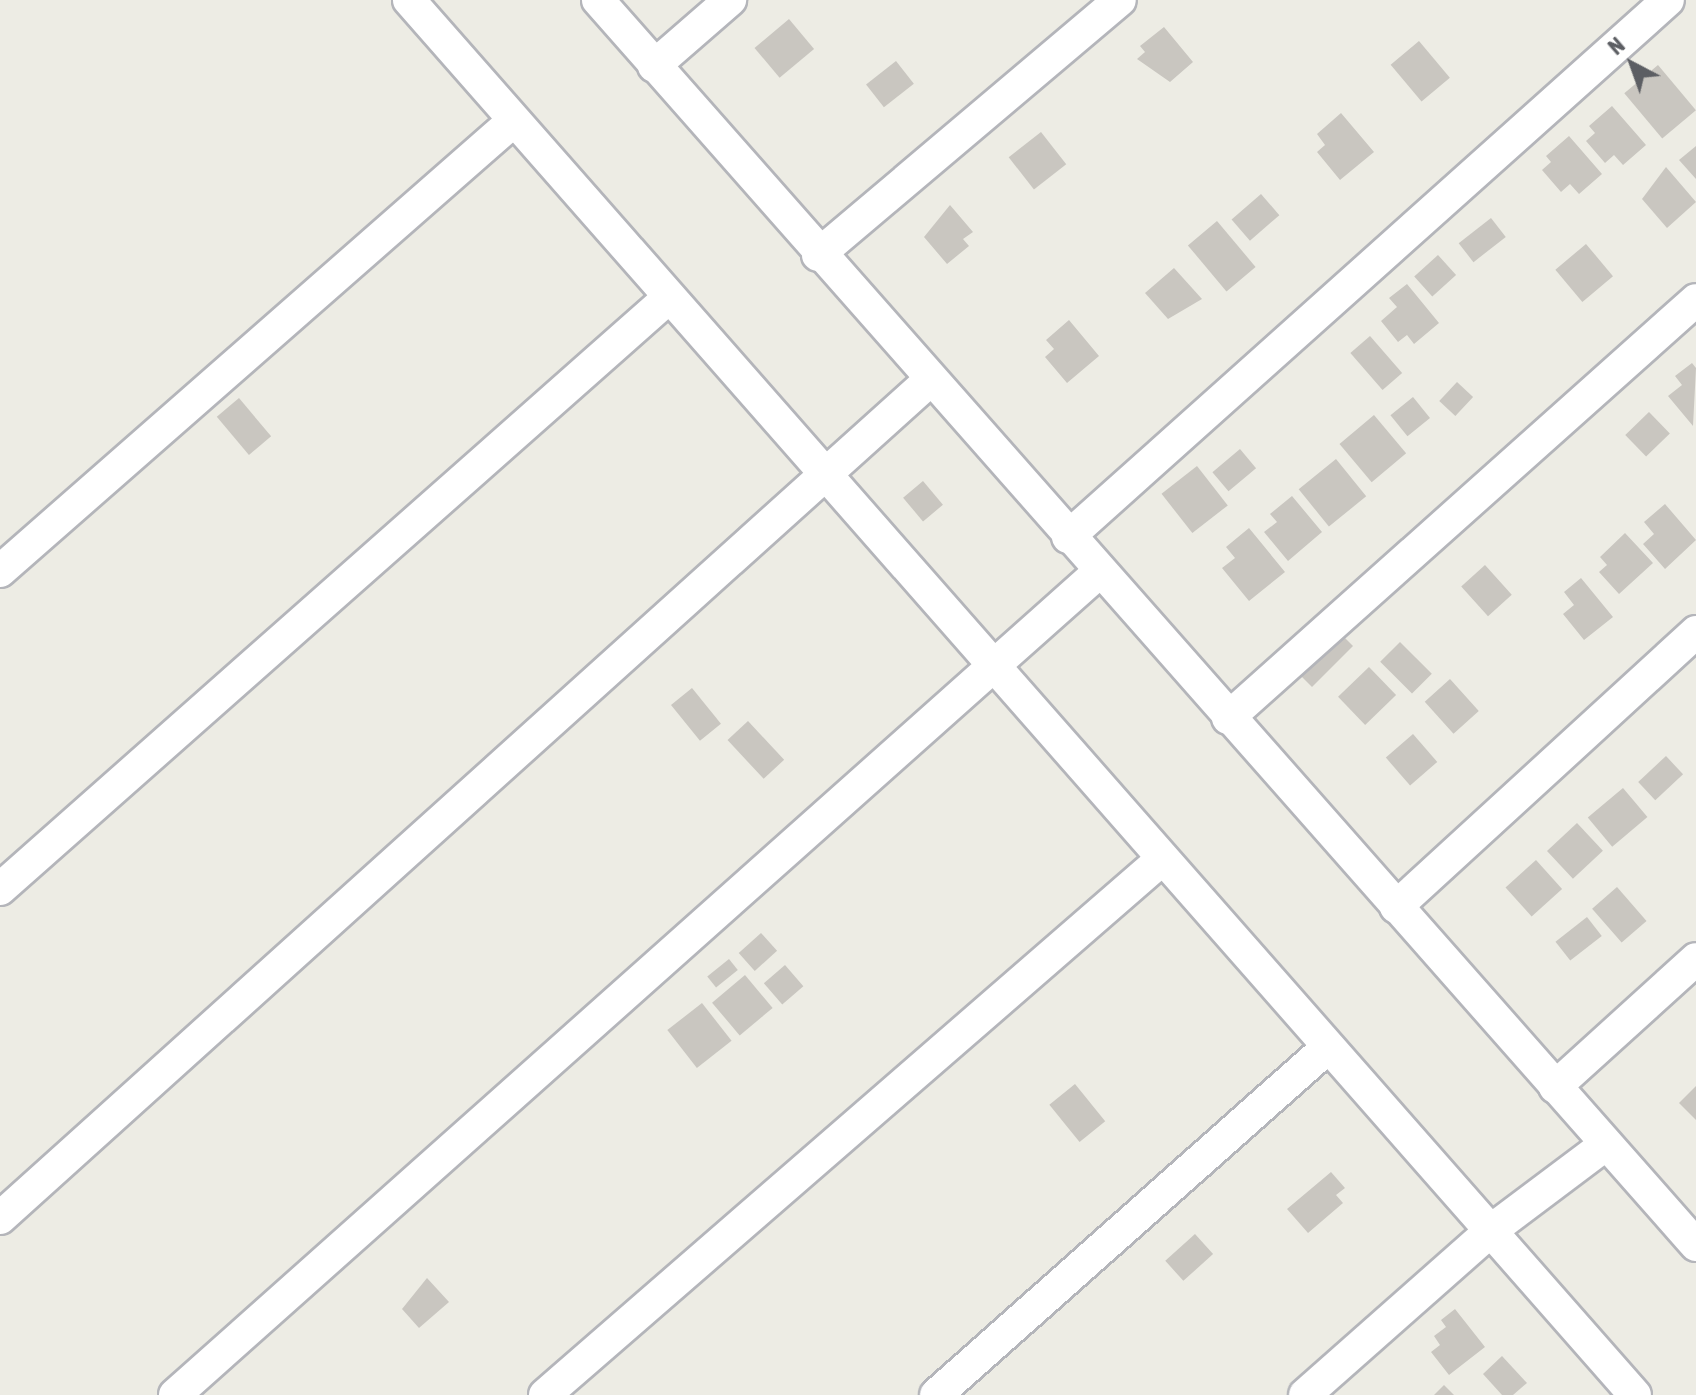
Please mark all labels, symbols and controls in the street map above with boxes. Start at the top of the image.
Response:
north arrow [1592,24,1672,104]
text: N [1603,32,1630,60]

